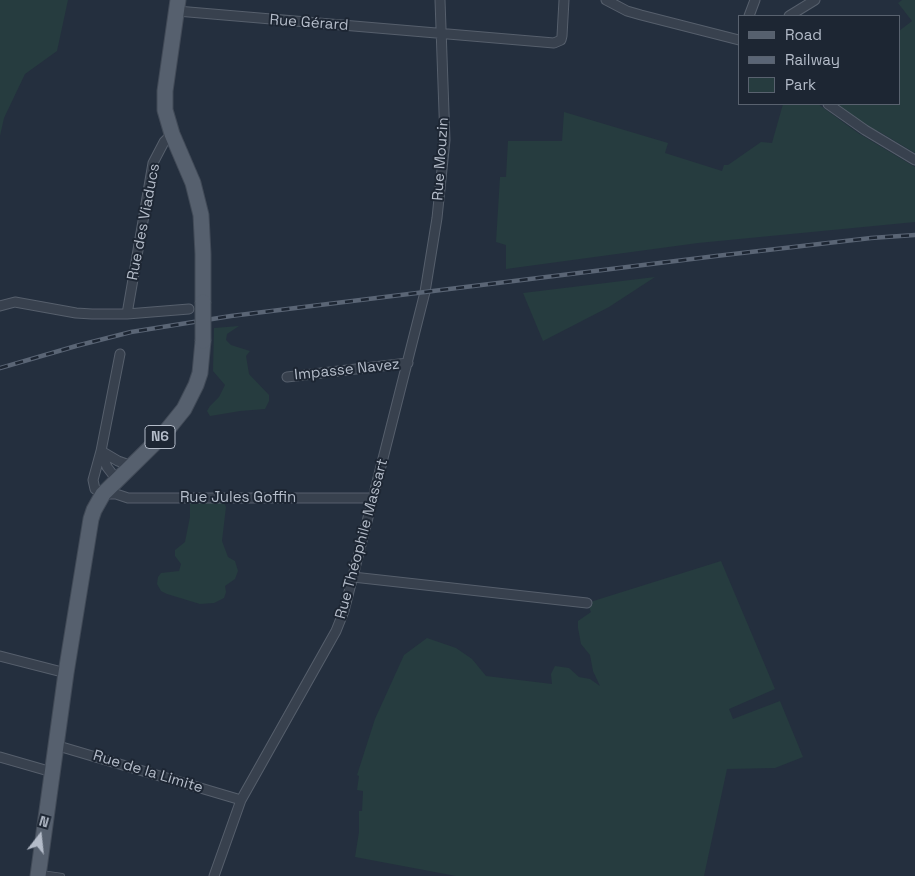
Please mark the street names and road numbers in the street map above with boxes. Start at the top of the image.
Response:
street label: Rue Gérard [269,11,349,35]
street label: Rue Mouzin [429,117,453,201]
street label: Rue des Viaducs [124,162,164,282]
street label: Impasse Navez [293,356,401,384]
road number: N6 [145,426,175,448]
street label: Rue Théophile Massart [332,457,392,621]
street label: Rue Jules Goffin [180,489,296,507]
street label: Rue de la Limite [91,747,205,797]

